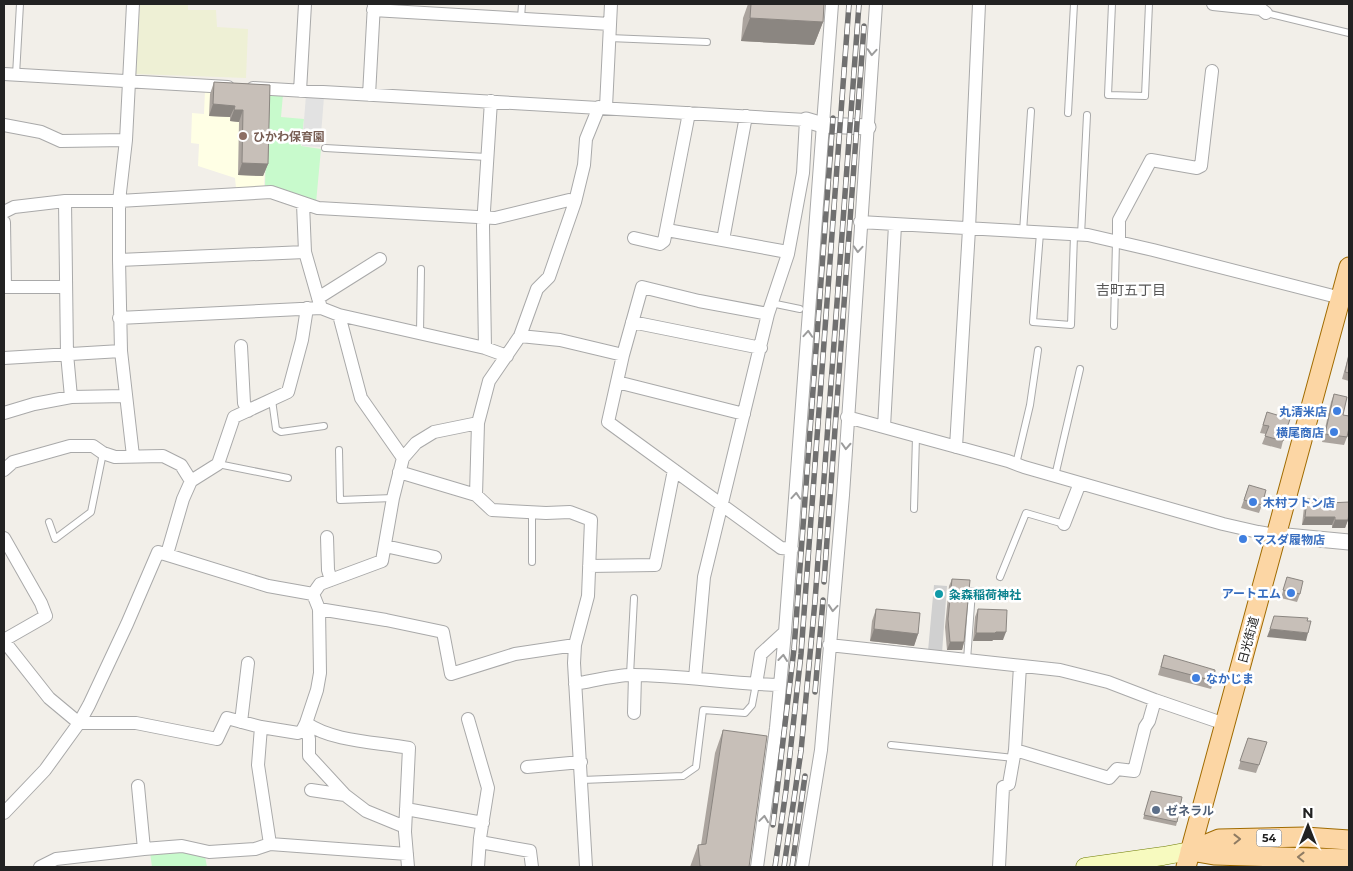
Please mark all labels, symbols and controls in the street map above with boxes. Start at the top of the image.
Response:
one-way arrow [867,49,878,57]
place label: ひかわ保育園 [253,129,325,144]
marker: ひかわ保育園 [237,130,249,142]
one-way arrow [853,246,864,254]
district label: 吉町五丁目 [1096,281,1166,299]
one-way arrow [802,329,813,337]
place label: 丸清米店 [1279,404,1327,419]
marker: 丸清米店 [1331,405,1343,417]
place label: 横尾商店 [1276,425,1324,440]
marker: 横尾商店 [1328,426,1340,438]
one-way arrow [840,443,851,451]
one-way arrow [790,491,801,499]
place label: 木村フトン店 [1263,495,1335,510]
marker: 木村フトン店 [1247,496,1259,508]
place label: マスダ履物店 [1253,532,1325,547]
marker: マスダ履物店 [1237,533,1249,545]
place label: アートエム [1222,586,1281,601]
place label: 粂森稲荷神社 [949,587,1021,602]
marker: アートエム [1285,587,1297,599]
marker: 粂森稲荷神社 [933,588,945,600]
one-way arrow [828,605,839,613]
street label: 日光街道 [1235,615,1261,665]
one-way arrow [777,653,788,661]
place label: なかじま [1206,671,1254,686]
marker: なかじま [1190,672,1202,684]
north arrow [1283,801,1333,851]
place label: ゼネラル [1166,803,1214,818]
marker: ゼネラル [1150,804,1162,816]
text: N [1302,804,1314,822]
one-way arrow [758,815,769,823]
road number: 54 [1256,830,1282,846]
one-way arrow [1234,834,1241,844]
one-way arrow [1296,852,1304,863]

